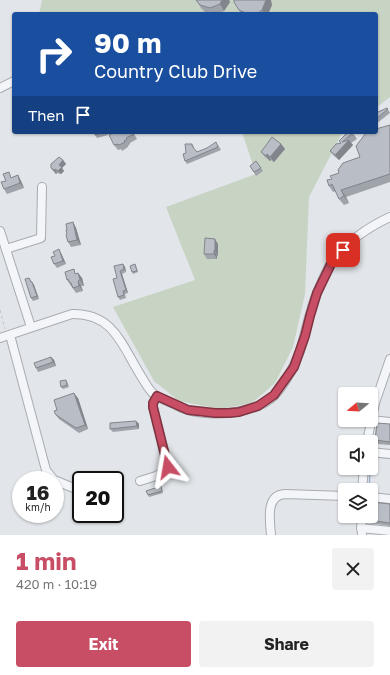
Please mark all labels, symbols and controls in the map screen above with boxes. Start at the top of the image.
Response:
text: 90 m [94,26,161,59]
icon: right [28,28,80,80]
text: Country Club Drive [94,60,257,82]
icon: arrive [72,104,94,126]
text: Then [28,106,64,124]
pin [326,233,360,267]
icon: arrive [332,239,354,261]
north arrow [338,387,378,427]
map controls [338,387,378,523]
button: sound [338,435,378,475]
position arrow [147,446,189,488]
speed limit sign: 20 [72,471,124,523]
text: 16 [26,480,49,504]
button: layers [338,483,378,523]
text: km/h [25,501,51,513]
text: 1 min [16,546,76,575]
button: close [332,548,374,590]
text: 420 m · 10:19 [16,576,97,592]
button: Exit [16,621,191,667]
button: Share [199,621,374,667]

